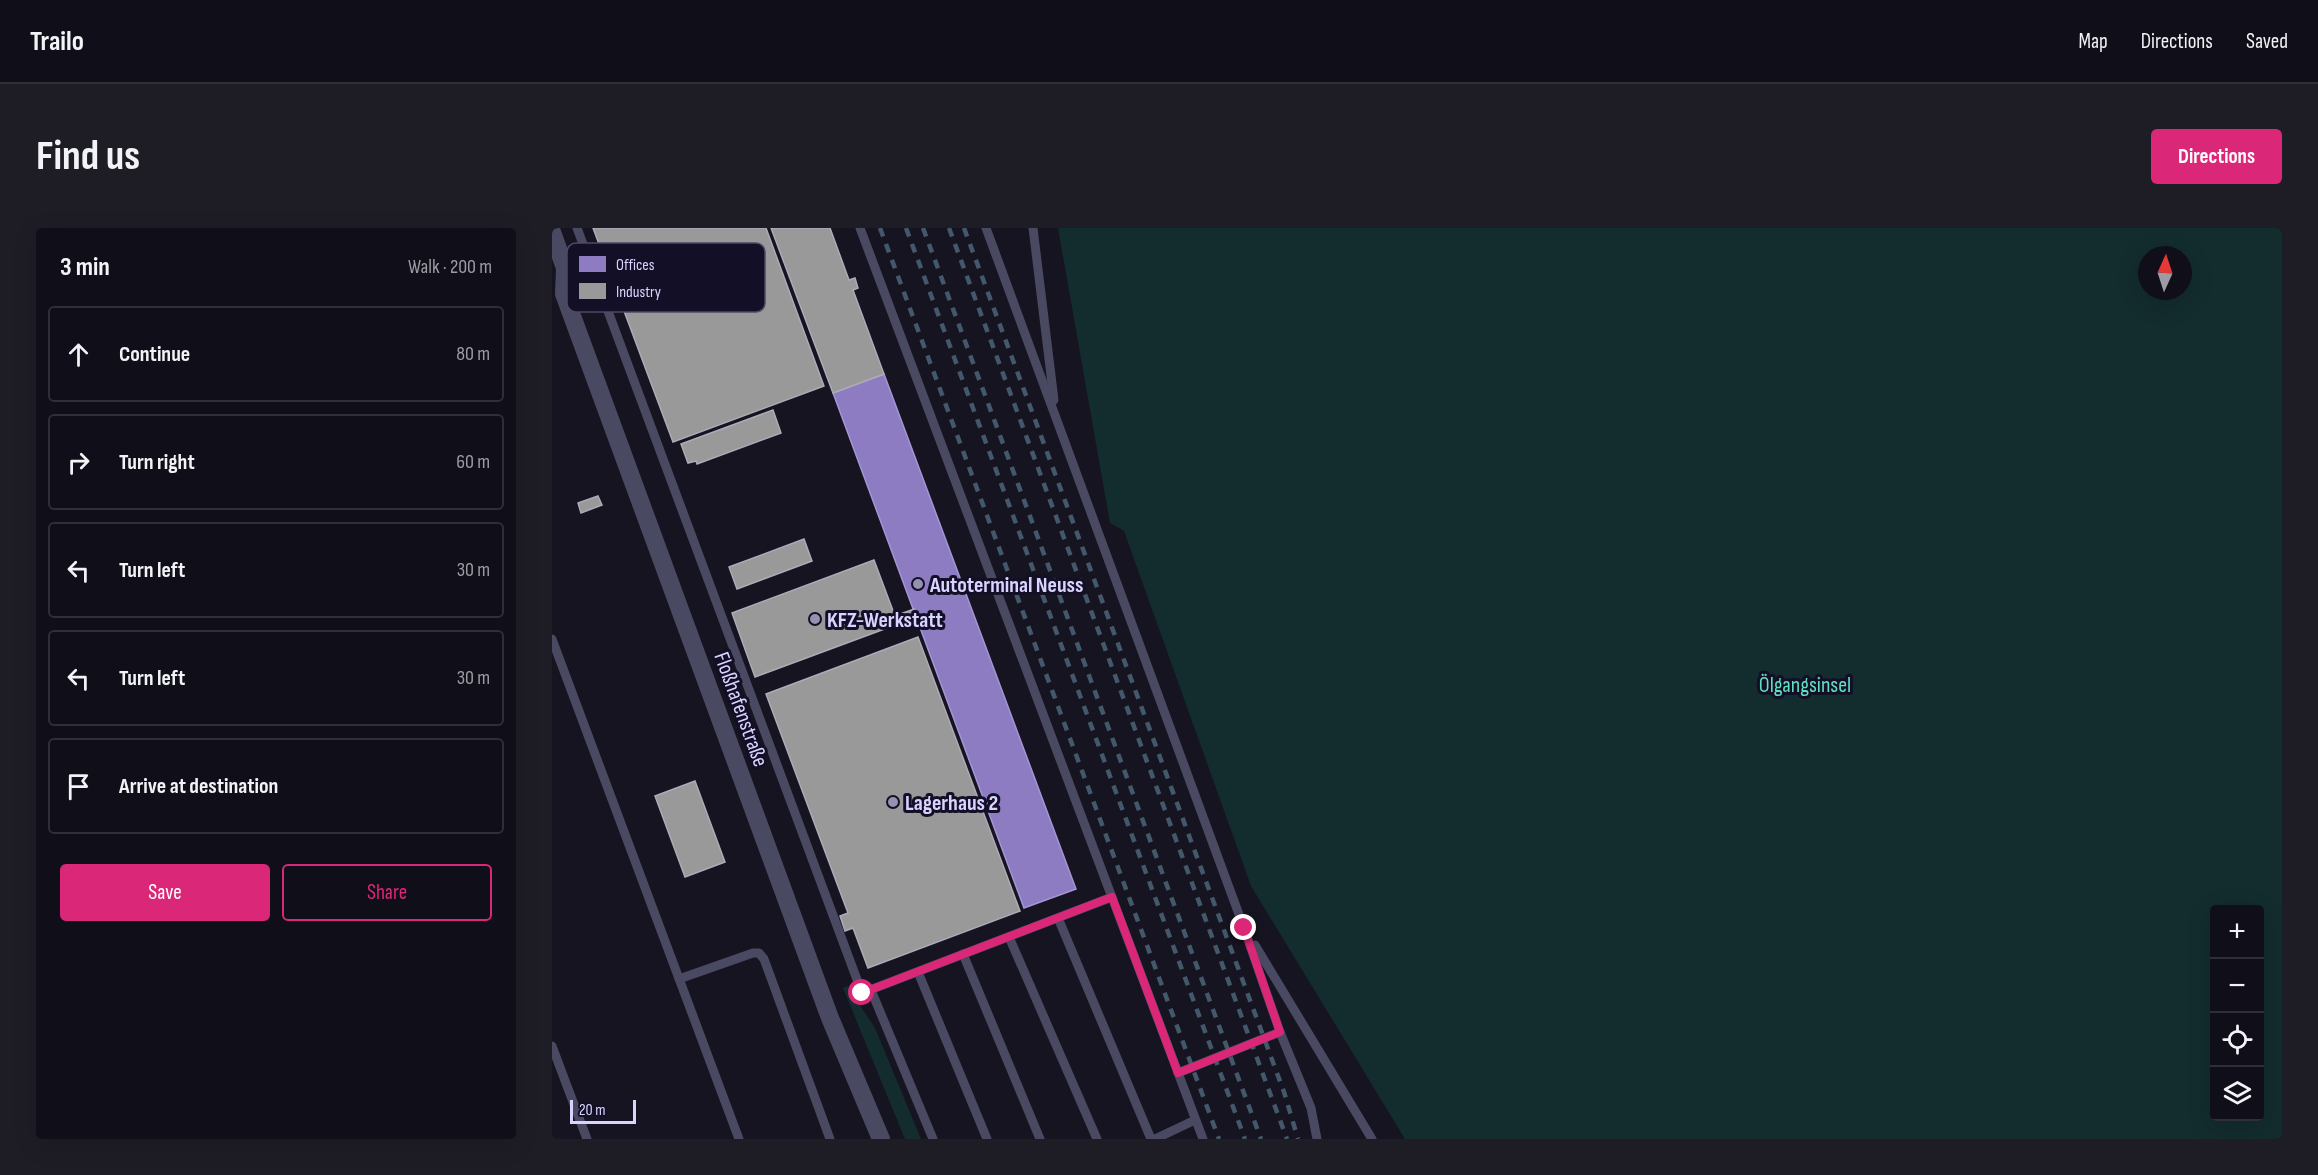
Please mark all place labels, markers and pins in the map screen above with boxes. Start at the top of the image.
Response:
place label: Autoterminal Neuss [929,572,1083,599]
marker: Autoterminal Neuss [911,577,925,591]
place label: KFZ-Werkstatt [827,607,943,634]
marker: KFZ-Werkstatt [808,612,822,626]
place label: Lagerhaus 2 [905,790,998,817]
marker: Lagerhaus 2 [886,795,900,809]

